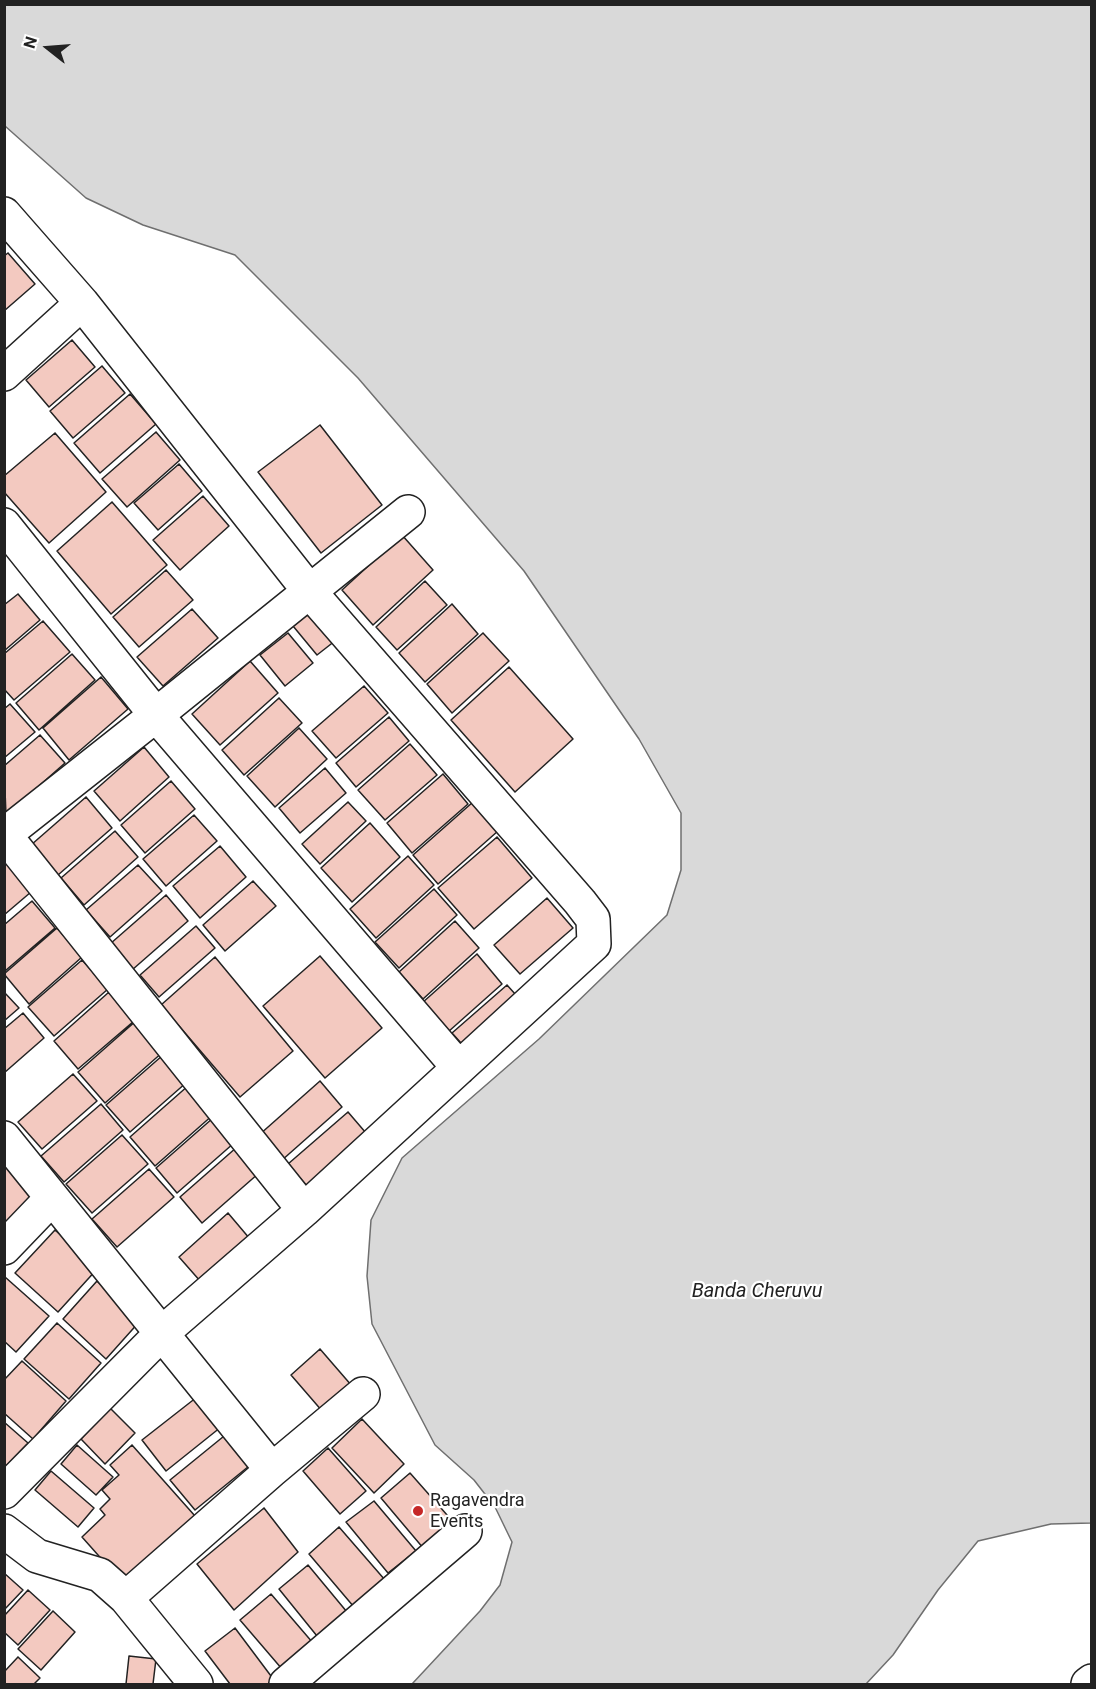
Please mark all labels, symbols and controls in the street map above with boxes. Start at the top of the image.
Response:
north arrow [18,18,78,78]
text: N [20,34,41,51]
water label: Banda Cheruvu [692,1280,822,1304]
place label: Ragavendra Events [430,1490,524,1532]
marker: Ragavendra Events [411,1504,425,1518]

